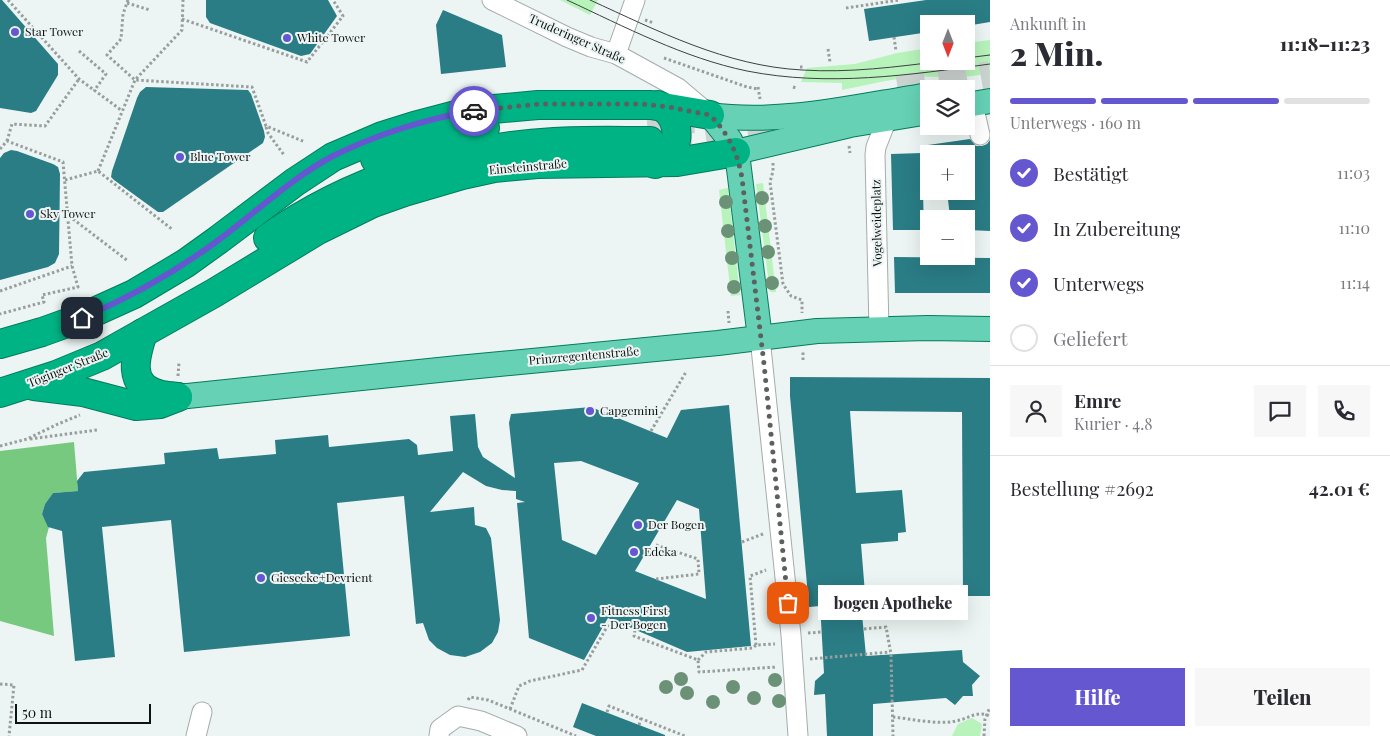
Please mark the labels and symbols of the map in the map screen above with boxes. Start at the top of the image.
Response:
street label: Truderinger Straße [527,10,628,67]
north arrow [920,15,975,70]
place label: Star Tower [25,23,84,39]
marker: Star Tower [9,26,21,38]
place label: White Tower [296,29,366,45]
marker: White Tower [281,32,293,44]
courier [449,86,499,136]
place label: Blue Tower [190,148,251,164]
marker: Blue Tower [174,151,186,163]
street label: Einsteinstraße [488,155,568,177]
street label: Vogelweideplatz [867,179,885,268]
place label: Sky Tower [40,205,96,221]
marker: Sky Tower [24,208,36,220]
pin [61,297,103,339]
street label: Prinzregentenstraße [528,342,640,368]
street label: Töginger Straße [25,344,110,391]
place label: Capgemini [600,402,659,418]
marker: Capgemini [584,405,596,417]
place label: Der Bogen [648,516,704,532]
marker: Der Bogen [632,519,644,531]
place label: Edeka [644,543,677,559]
marker: Edeka [628,546,640,558]
place label: Giesecke+Devrient [271,569,373,585]
marker: Giesecke+Devrient [255,572,267,584]
pin [767,582,809,624]
callout: bogen Apotheke [818,586,968,620]
place label: Fitness First - Der Bogen [601,602,669,632]
marker: Fitness First - Der Bogen [585,612,597,624]
scale bar [15,701,151,724]

